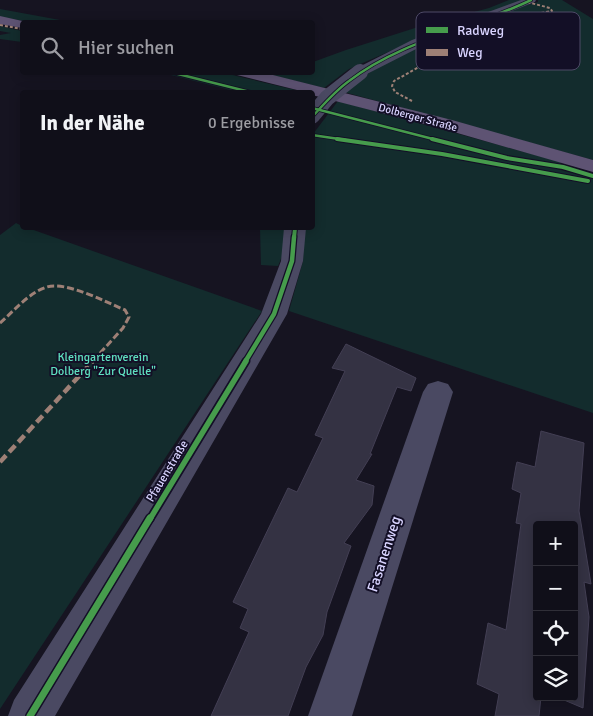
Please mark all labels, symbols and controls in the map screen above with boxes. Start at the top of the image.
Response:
legend [416,12,580,70]
search box [20,20,315,75]
text: Radweg [457,22,504,39]
icon: search [38,34,66,62]
text: Hier suchen [78,36,174,60]
text: Weg [457,44,483,61]
street label: Dolberger Straße [377,101,459,134]
text: In der Nähe [40,110,145,136]
text: 0 Ergebnisse [208,113,295,133]
park label: Kleingartenverein Dolberg "Zur Quelle" [50,350,156,379]
street label: Pfauenstraße [143,438,192,505]
street label: Fasanenweg [363,514,405,594]
map controls [533,521,578,701]
button: + [533,521,578,566]
button: − [533,566,578,611]
button: locate [533,611,578,656]
button: layers [533,656,578,701]

